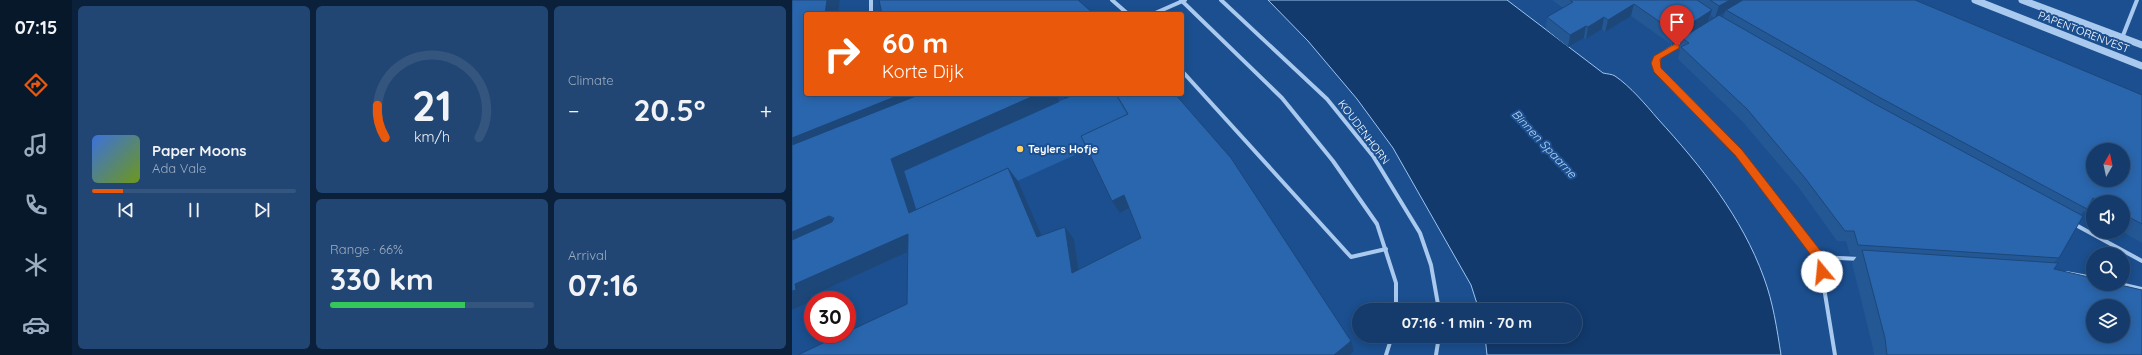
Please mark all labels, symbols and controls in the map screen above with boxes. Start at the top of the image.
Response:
pin [1660,5,1694,46]
street label: PAPENTORENVEST [2036,8,2132,56]
icon: arrive [1666,11,1688,33]
text: 07:15 [15,16,57,39]
text: 60 m [882,25,948,60]
icon: right [816,28,868,80]
text: Korte Dijk [882,60,964,83]
icon: directions [22,71,50,99]
text: Climate [568,72,614,88]
text: 21 [412,78,452,130]
text: 20.5° [634,91,706,129]
text: − [568,97,579,125]
text: + [760,97,772,125]
street label: KOUDENHORN [1335,97,1393,167]
water label: Binnen Spaarne [1509,106,1581,182]
text: km/h [414,127,450,145]
icon: music [22,131,50,159]
text: Paper Moons [152,141,247,160]
place label: Teylers Hofje [1028,142,1099,156]
north arrow [2086,143,2130,187]
map controls [2086,143,2130,343]
marker: Teylers Hofje [1015,144,1025,154]
text: Ada Vale [152,160,206,176]
icon: phone [22,191,50,219]
button: sound [2086,195,2130,239]
icon: previous [115,199,137,221]
icon: pause [183,199,205,221]
icon: next [251,199,273,221]
text: Range · 66% [330,241,403,257]
text: Arrival [568,247,607,263]
button: search [2086,247,2130,291]
icon: climate [22,251,50,279]
position arrow [1801,251,1843,293]
text: 330 km [330,260,434,298]
text: 07:16 [568,266,638,304]
speed limit sign: 30 [804,291,856,343]
button: layers [2086,299,2130,343]
icon: car [22,311,50,339]
text: 07:16 · 1 min · 70 m [1402,313,1532,332]

